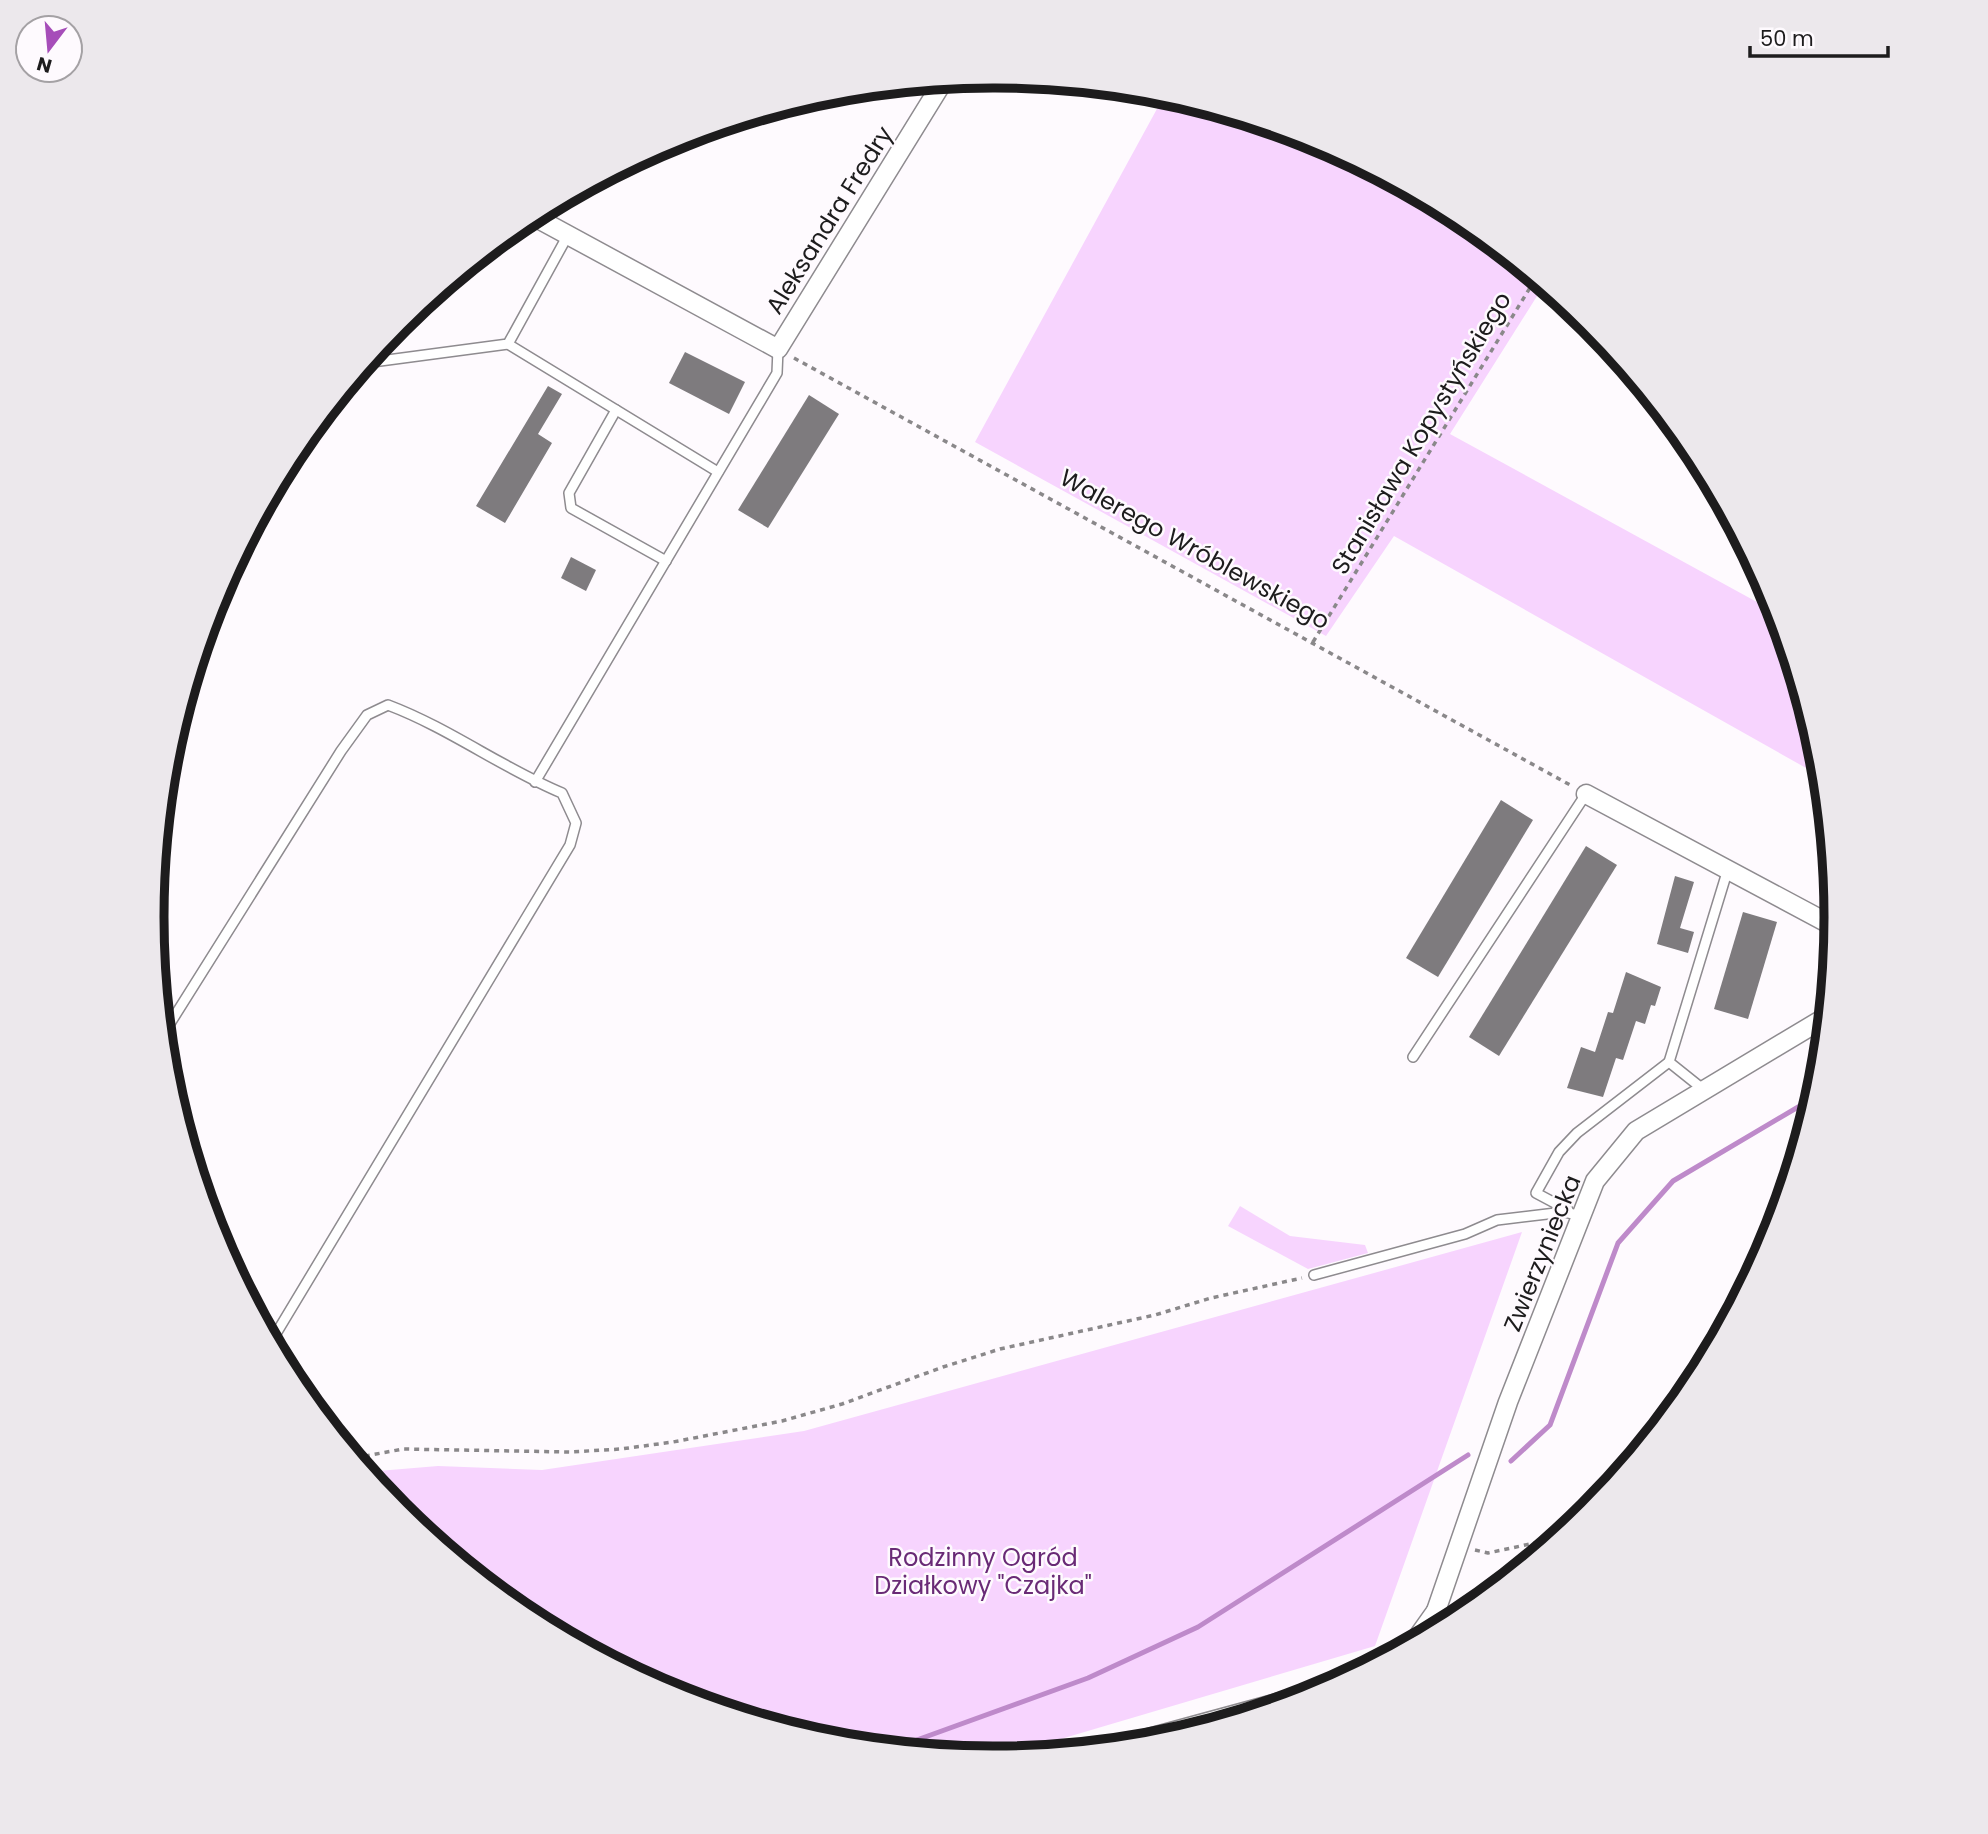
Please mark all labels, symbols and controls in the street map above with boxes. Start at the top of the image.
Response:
north arrow [14,14,84,84]
scale bar [1750,14,1888,58]
text: 50 m [1760,24,1814,53]
text: N [34,50,55,80]
street label: Aleksandra Fredry [758,119,900,320]
street label: Stanisława Kopystyńskiego [1323,286,1519,580]
street label: Walerego Wróblewskiego [1054,461,1336,637]
street label: Zwierzyniecka [1496,1170,1588,1336]
park label: Rodzinny Ogród Działkowy "Czajka" [874,1541,1092,1602]

